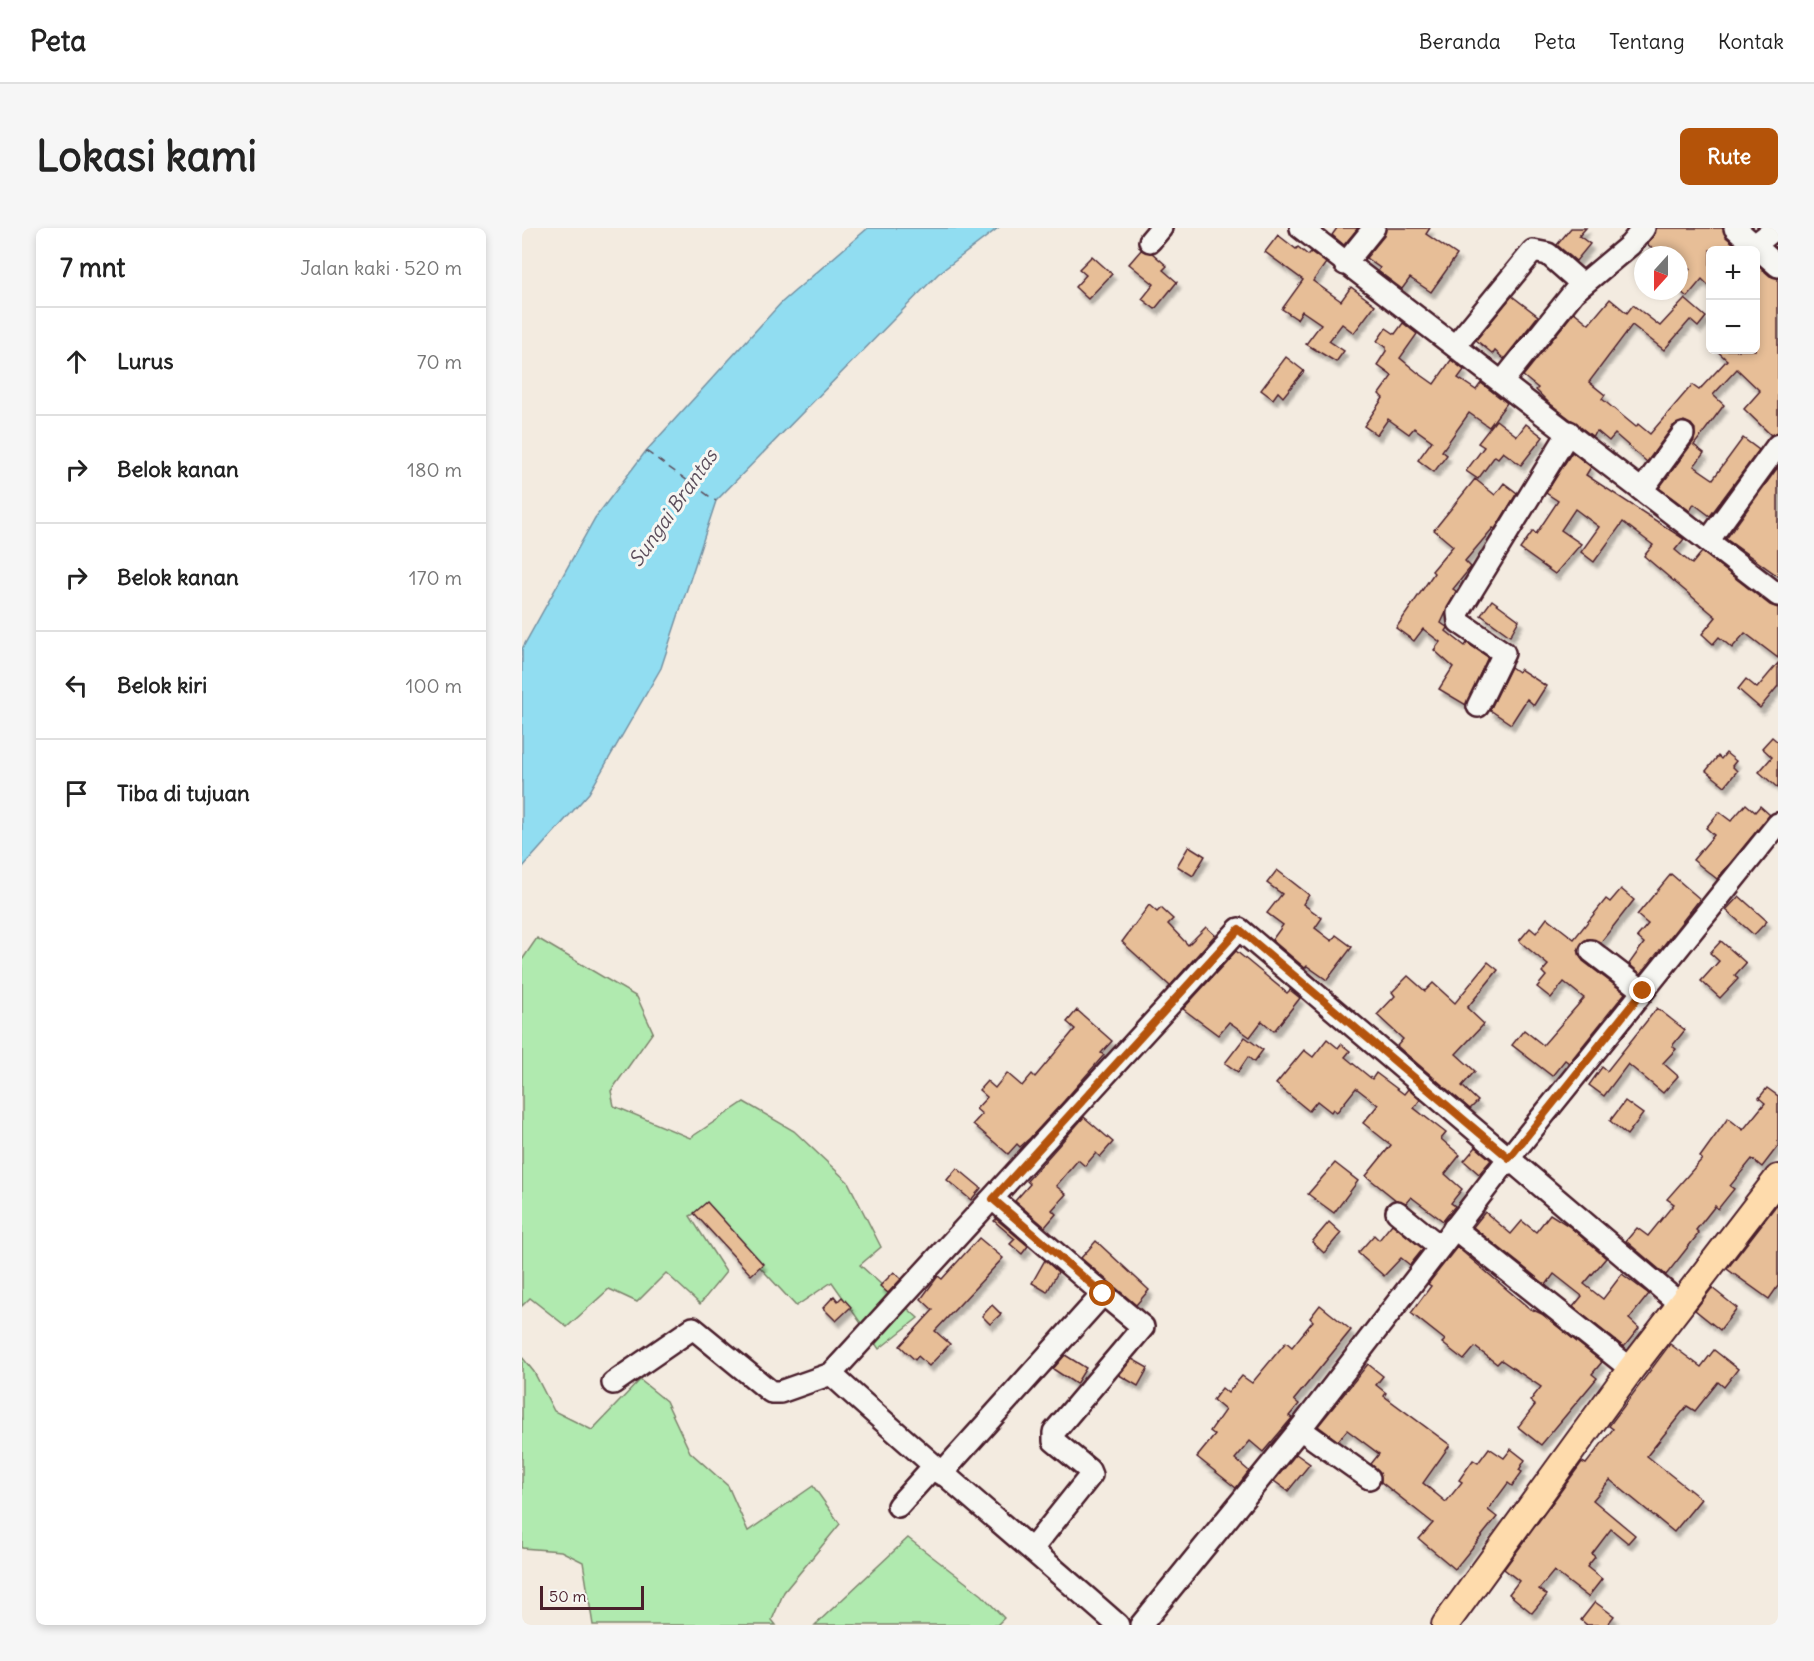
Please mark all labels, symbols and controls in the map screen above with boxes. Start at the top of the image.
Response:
text: Peta [30,23,86,59]
text: Beranda [1419,28,1501,55]
text: Peta [1534,28,1576,55]
text: Tentang [1609,28,1685,55]
text: Kontak [1718,28,1784,55]
button: Rute [1680,128,1778,185]
text: Lokasi kami [36,130,257,182]
north arrow [1634,246,1688,300]
map controls [1706,246,1760,354]
button: + [1706,246,1760,300]
text: 7 mnt [60,251,125,284]
text: Jalan kaki · 520 m [300,255,462,280]
button: − [1706,300,1760,354]
icon: ahead [60,345,93,378]
text: Lurus [117,347,173,375]
text: 70 m [417,349,462,374]
water label: Sungai Brantas [623,443,723,571]
icon: right [60,453,93,486]
text: Belok kanan [117,455,239,483]
text: 180 m [407,457,462,482]
icon: right [60,561,93,594]
text: Belok kanan [117,563,239,591]
text: 170 m [409,565,462,590]
icon: left [60,669,93,702]
text: Belok kiri [117,671,207,699]
text: 100 m [405,673,462,698]
icon: arrive [60,777,93,810]
text: Tiba di tujuan [117,779,250,807]
route end [1629,977,1655,1003]
route start [1089,1280,1115,1306]
scale bar [540,1583,644,1610]
text: 50 m [549,1586,587,1606]

